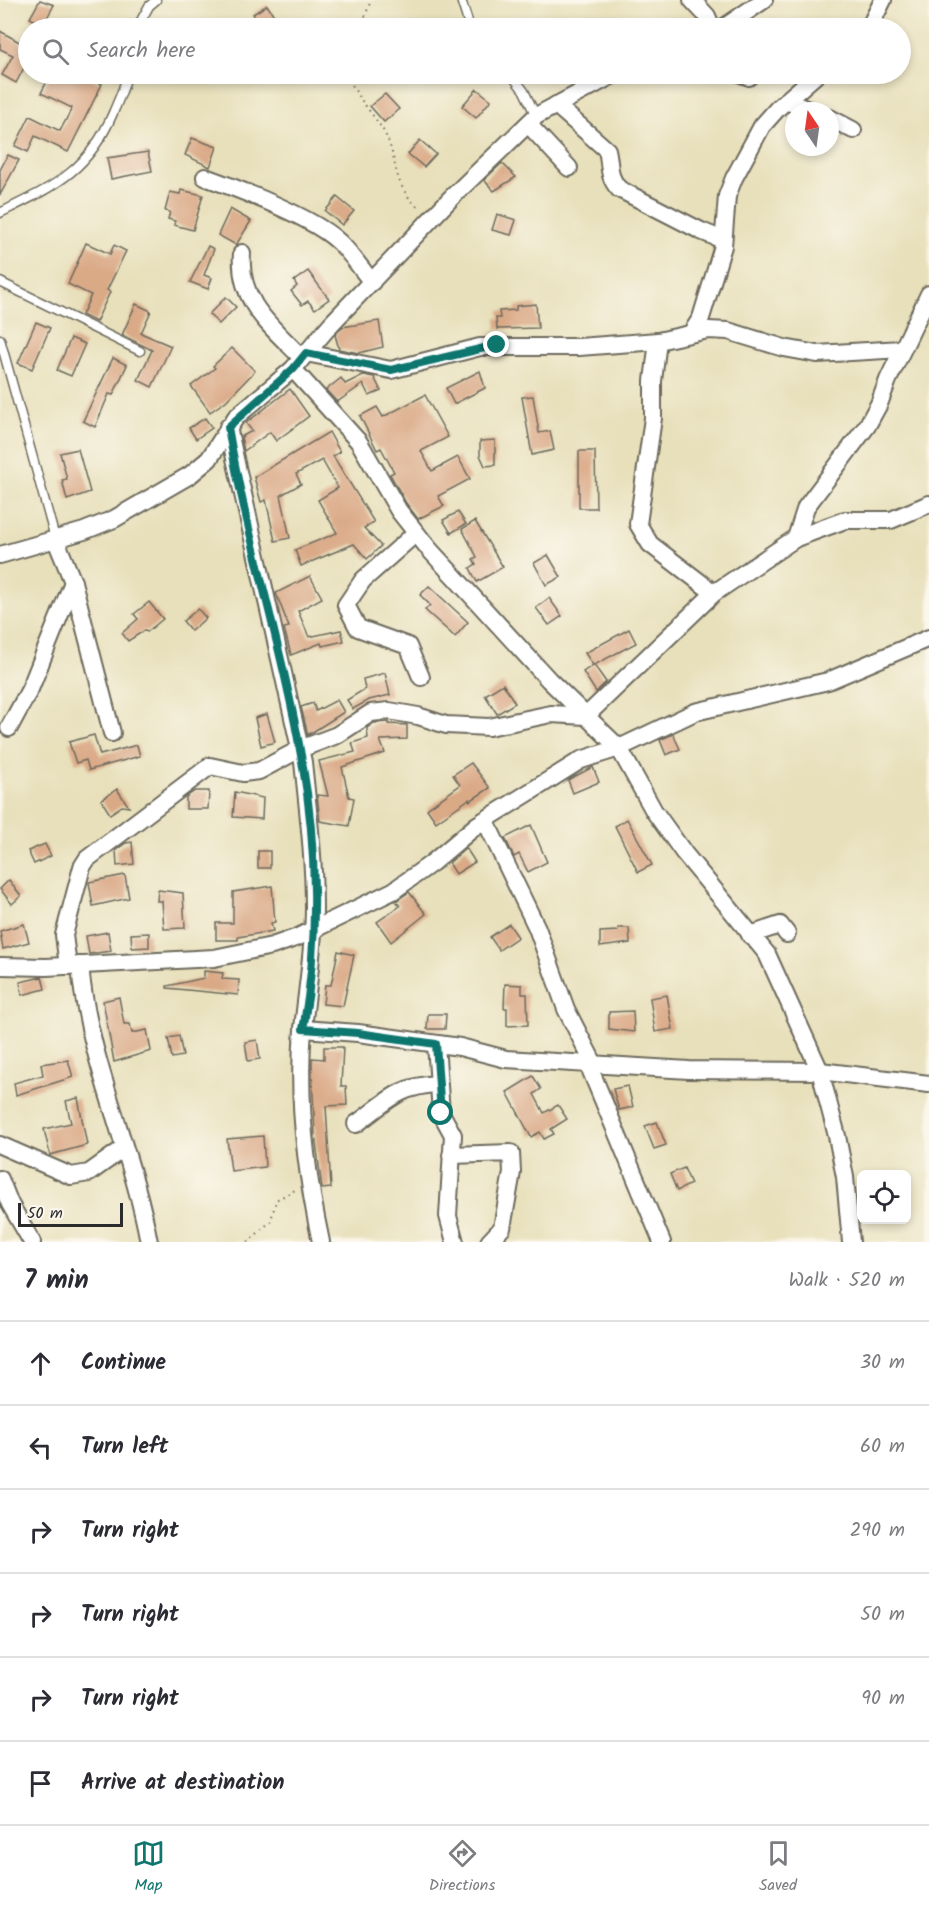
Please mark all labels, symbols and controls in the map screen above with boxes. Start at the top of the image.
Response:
search box [18,18,911,84]
text: Search here [87,34,195,69]
icon: search [39,35,72,68]
north arrow [785,102,839,156]
route end [483,331,509,357]
route start [427,1099,453,1125]
map controls [857,1170,911,1224]
button: locate [857,1170,911,1224]
scale bar [18,1200,123,1228]
text: 50 m [27,1201,63,1226]
text: 7 min [24,1260,89,1302]
text: Walk · 520 m [789,1265,905,1297]
text: Continue [81,1346,166,1381]
icon: ahead [24,1347,57,1380]
text: 30 m [860,1347,905,1379]
text: Turn left [81,1430,168,1465]
icon: left [24,1431,57,1464]
text: 60 m [860,1431,905,1463]
text: Turn right [81,1514,179,1549]
icon: right [24,1515,57,1548]
text: 290 m [850,1515,905,1547]
text: Turn right [81,1598,179,1633]
icon: right [24,1599,57,1632]
text: 50 m [860,1599,905,1631]
text: Turn right [81,1682,179,1717]
icon: right [24,1683,57,1716]
text: 90 m [861,1683,905,1715]
text: Arrive at destination [81,1766,284,1801]
icon: arrive [24,1767,57,1800]
tab: Map [132,1837,165,1898]
tab: Directions [429,1837,495,1898]
tab: Saved [759,1837,797,1898]

